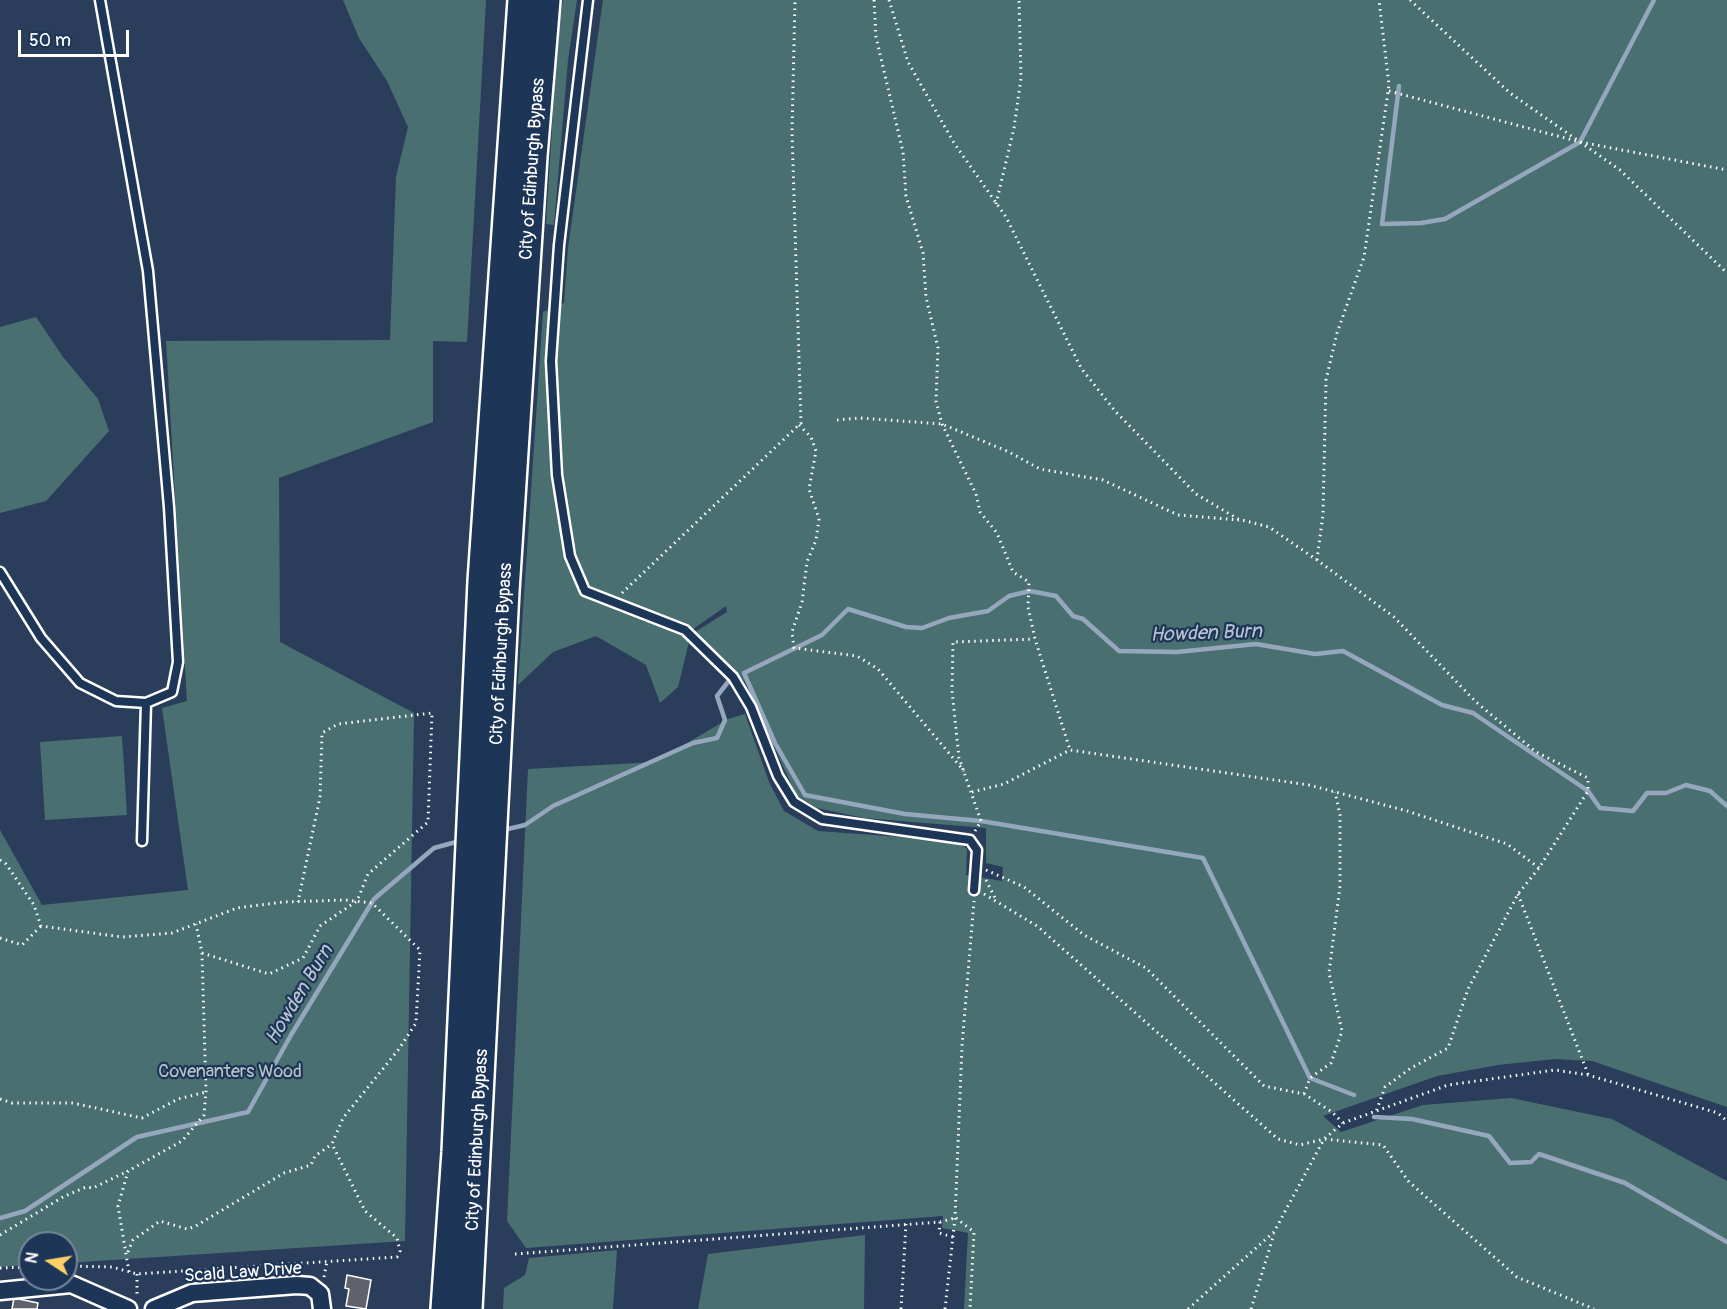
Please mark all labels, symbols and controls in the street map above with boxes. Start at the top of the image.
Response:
scale bar [21,18,132,56]
text: 50 m [29,29,71,52]
street label: City of Edinburgh Bypass [516,77,550,261]
street label: City of Edinburgh Bypass [486,562,518,746]
water label: Howden Burn [1150,620,1262,648]
water label: Howden Burn [261,941,339,1049]
street label: City of Edinburgh Bypass [462,1048,494,1232]
park label: Covenanters Wood [158,1061,302,1083]
north arrow [18,1231,78,1291]
text: N [21,1250,43,1265]
street label: Scald Law Drive [183,1258,303,1288]

